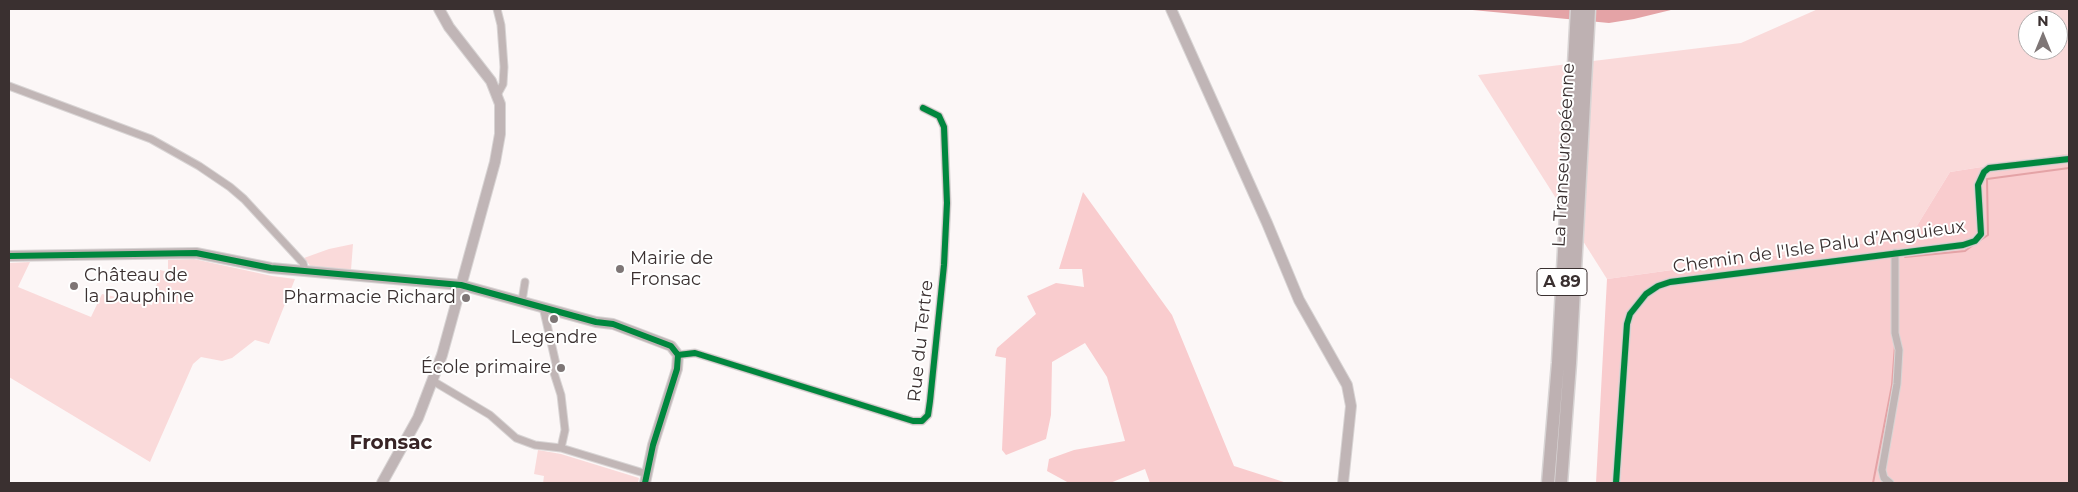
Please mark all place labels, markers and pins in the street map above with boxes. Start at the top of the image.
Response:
place label: Mairie de Fronsac [630,248,713,290]
marker: Mairie de Fronsac [614,263,626,275]
place label: Château de la Dauphine [84,265,194,308]
marker: Château de la Dauphine [68,280,80,292]
place label: Pharmacie Richard [283,287,456,309]
marker: Pharmacie Richard [460,292,472,304]
marker: Legendre [548,313,560,325]
place label: Legendre [511,327,597,349]
place label: École primaire [421,357,551,379]
marker: École primaire [555,362,567,374]

